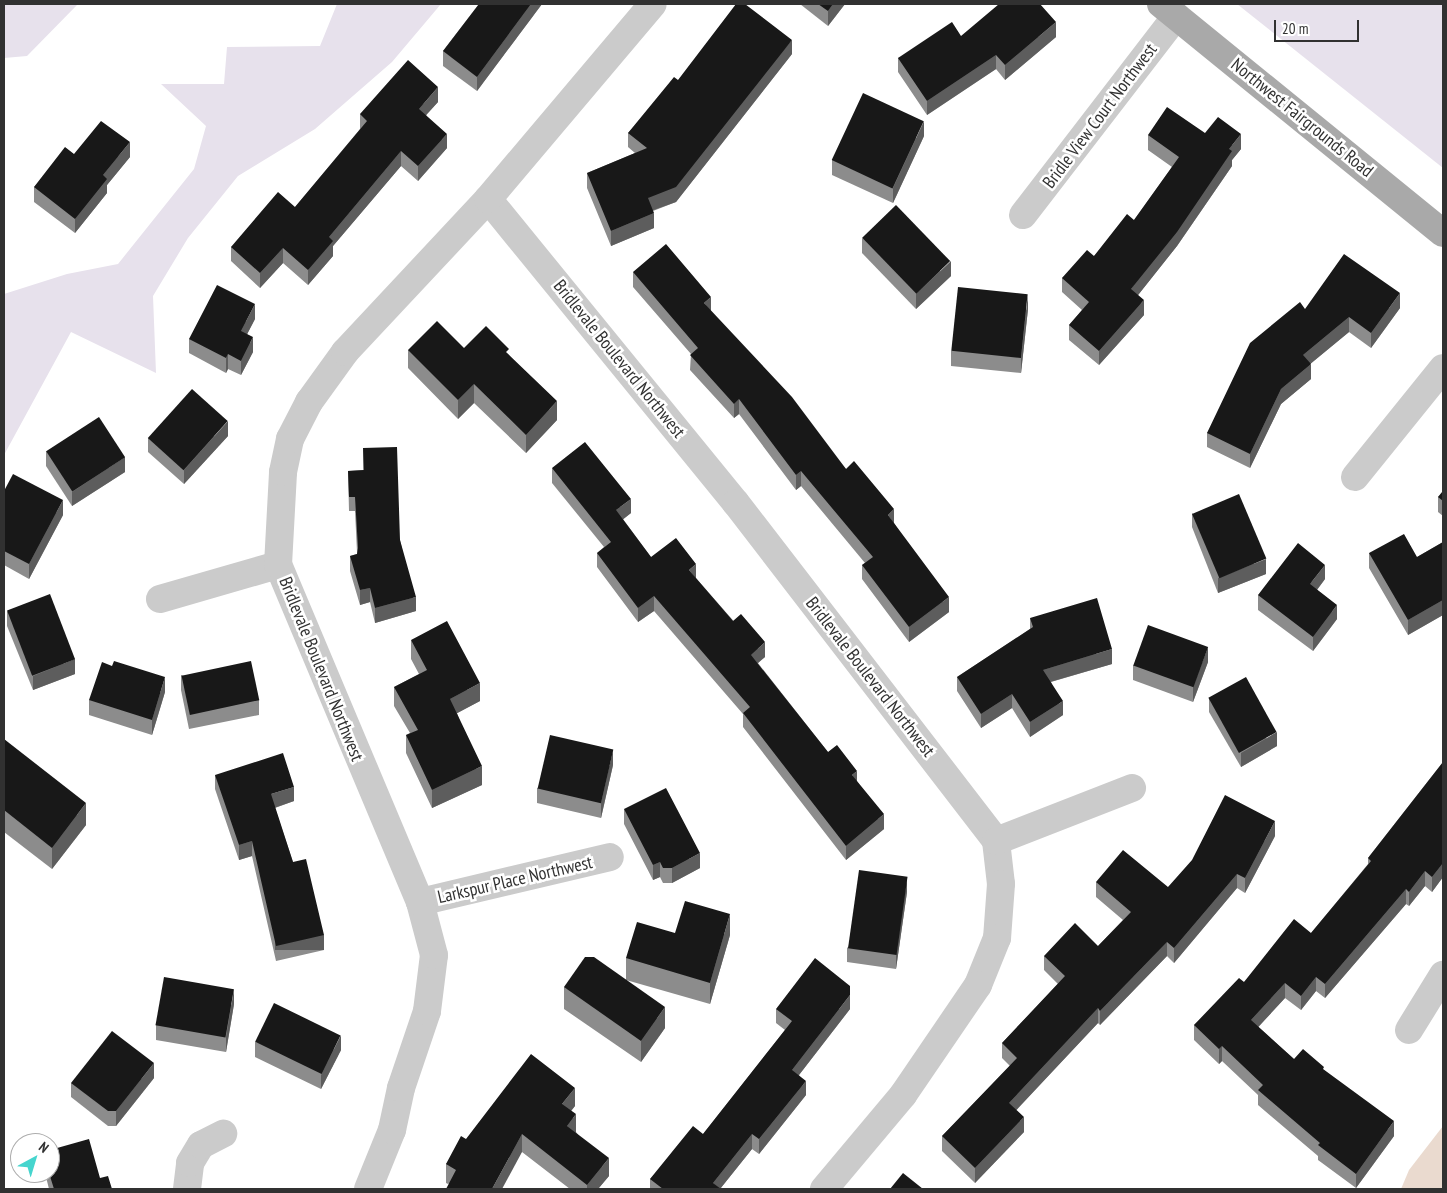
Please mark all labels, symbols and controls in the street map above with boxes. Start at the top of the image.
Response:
scale bar [1277,10,1362,42]
text: 20 m [1282,19,1308,38]
street label: Bridle View Court Northwest [1038,39,1162,193]
street label: Northwest Fairgrounds Road [1227,54,1377,182]
street label: Bridlevale Boulevard Northwest [549,276,689,442]
street label: Bridlevale Boulevard Northwest [274,574,368,764]
street label: Bridlevale Boulevard Northwest [801,593,939,761]
street label: Larkspur Place Northwest [435,852,595,908]
north arrow [10,1133,60,1183]
text: N [35,1138,52,1156]

